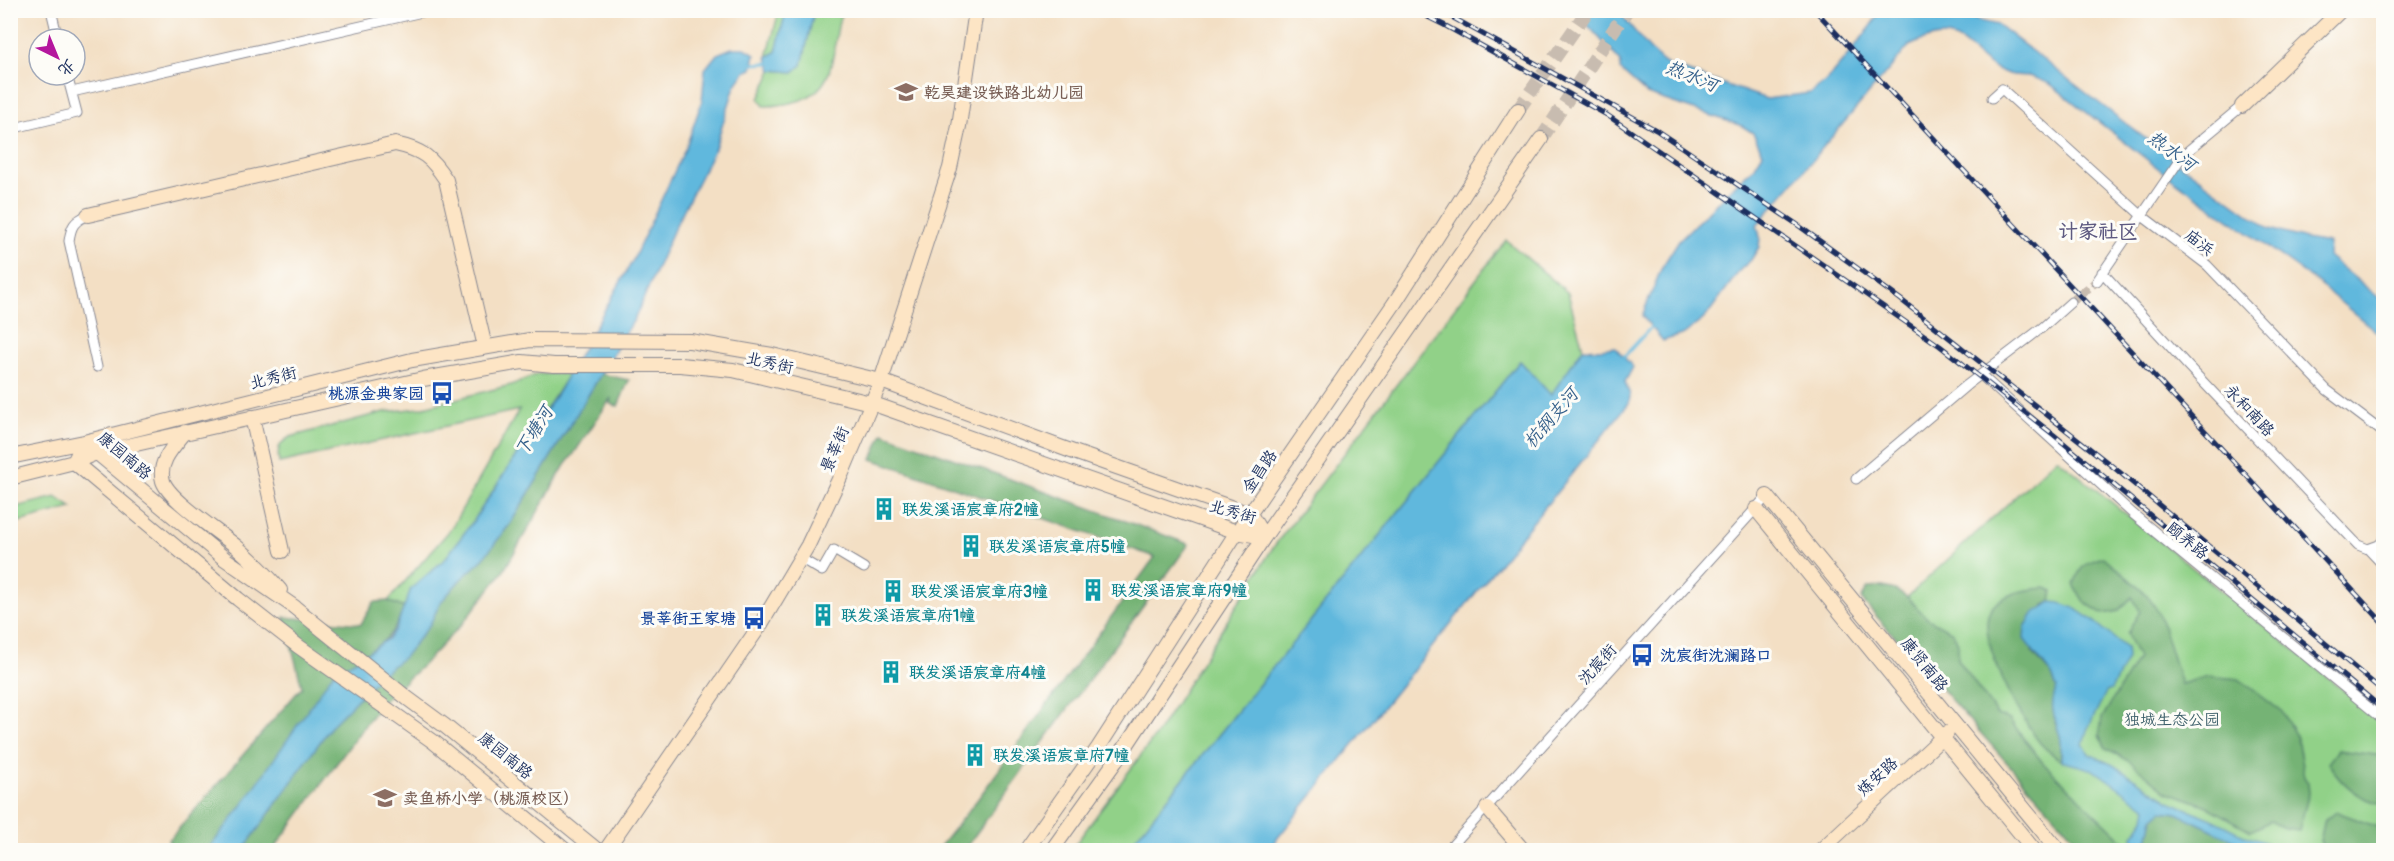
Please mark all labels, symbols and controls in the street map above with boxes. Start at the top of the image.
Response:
north arrow [27,27,87,87]
text: 北 [54,54,79,80]
water label: 热水河 [1662,56,1724,98]
school or university icon: 乾昊建设铁路北幼儿园 [893,79,919,105]
place label: 乾昊建设铁路北幼儿园 [924,83,1084,103]
water label: 热水河 [2143,126,2203,178]
district label: 计家社区 [2058,219,2138,244]
street label: 庙浜 [2181,225,2218,261]
street label: 北秀街 [744,348,795,378]
street label: 北秀街 [248,362,299,393]
bus stop icon: 桃源金典家园 [429,380,455,406]
street label: 永和南路 [2220,380,2278,441]
water label: 杭钢支河 [1519,381,1586,453]
place label: 桃源金典家园 [328,384,424,404]
water label: 下塘河 [510,400,560,460]
street label: 景莘街 [816,423,854,475]
street label: 康园南路 [93,428,155,484]
street label: 金昌路 [1238,446,1282,497]
building icon: 联发溪语宸章府2幢 [871,496,897,522]
street label: 北秀街 [1207,496,1259,528]
place label: 联发溪语宸章府2幢 [902,500,1039,520]
street label: 颐养路 [2162,518,2212,564]
building icon: 联发溪语宸章府5幢 [958,533,984,559]
place label: 联发溪语宸章府5幢 [989,537,1126,557]
building icon: 联发溪语宸章府9幢 [1080,577,1106,603]
building icon: 联发溪语宸章府3幢 [880,578,906,604]
place label: 联发溪语宸章府9幢 [1111,581,1247,601]
place label: 联发溪语宸章府3幢 [911,582,1048,602]
building icon: 联发溪语宸章府1幢 [810,602,836,628]
bus stop icon: 景莘街王家塘 [741,605,767,631]
place label: 联发溪语宸章府1幢 [841,606,975,626]
place label: 景莘街王家塘 [640,609,736,629]
street label: 康贤南路 [1896,633,1952,696]
street label: 沈宸街 [1574,640,1621,689]
bus stop icon: 沈宸街沈澜路口 [1629,642,1655,668]
place label: 沈宸街沈澜路口 [1660,646,1772,666]
building icon: 联发溪语宸章府4幢 [878,659,904,685]
place label: 联发溪语宸章府4幢 [909,663,1046,683]
park label: 独城生态公园 [2124,710,2220,730]
street label: 康园南路 [474,728,537,784]
building icon: 联发溪语宸章府7幢 [962,742,988,768]
place label: 联发溪语宸章府7幢 [993,746,1129,766]
street label: 炼安路 [1853,753,1902,800]
school or university icon: 卖鱼桥小学（桃源校区） [372,785,398,811]
place label: 卖鱼桥小学（桃源校区） [403,789,579,809]

